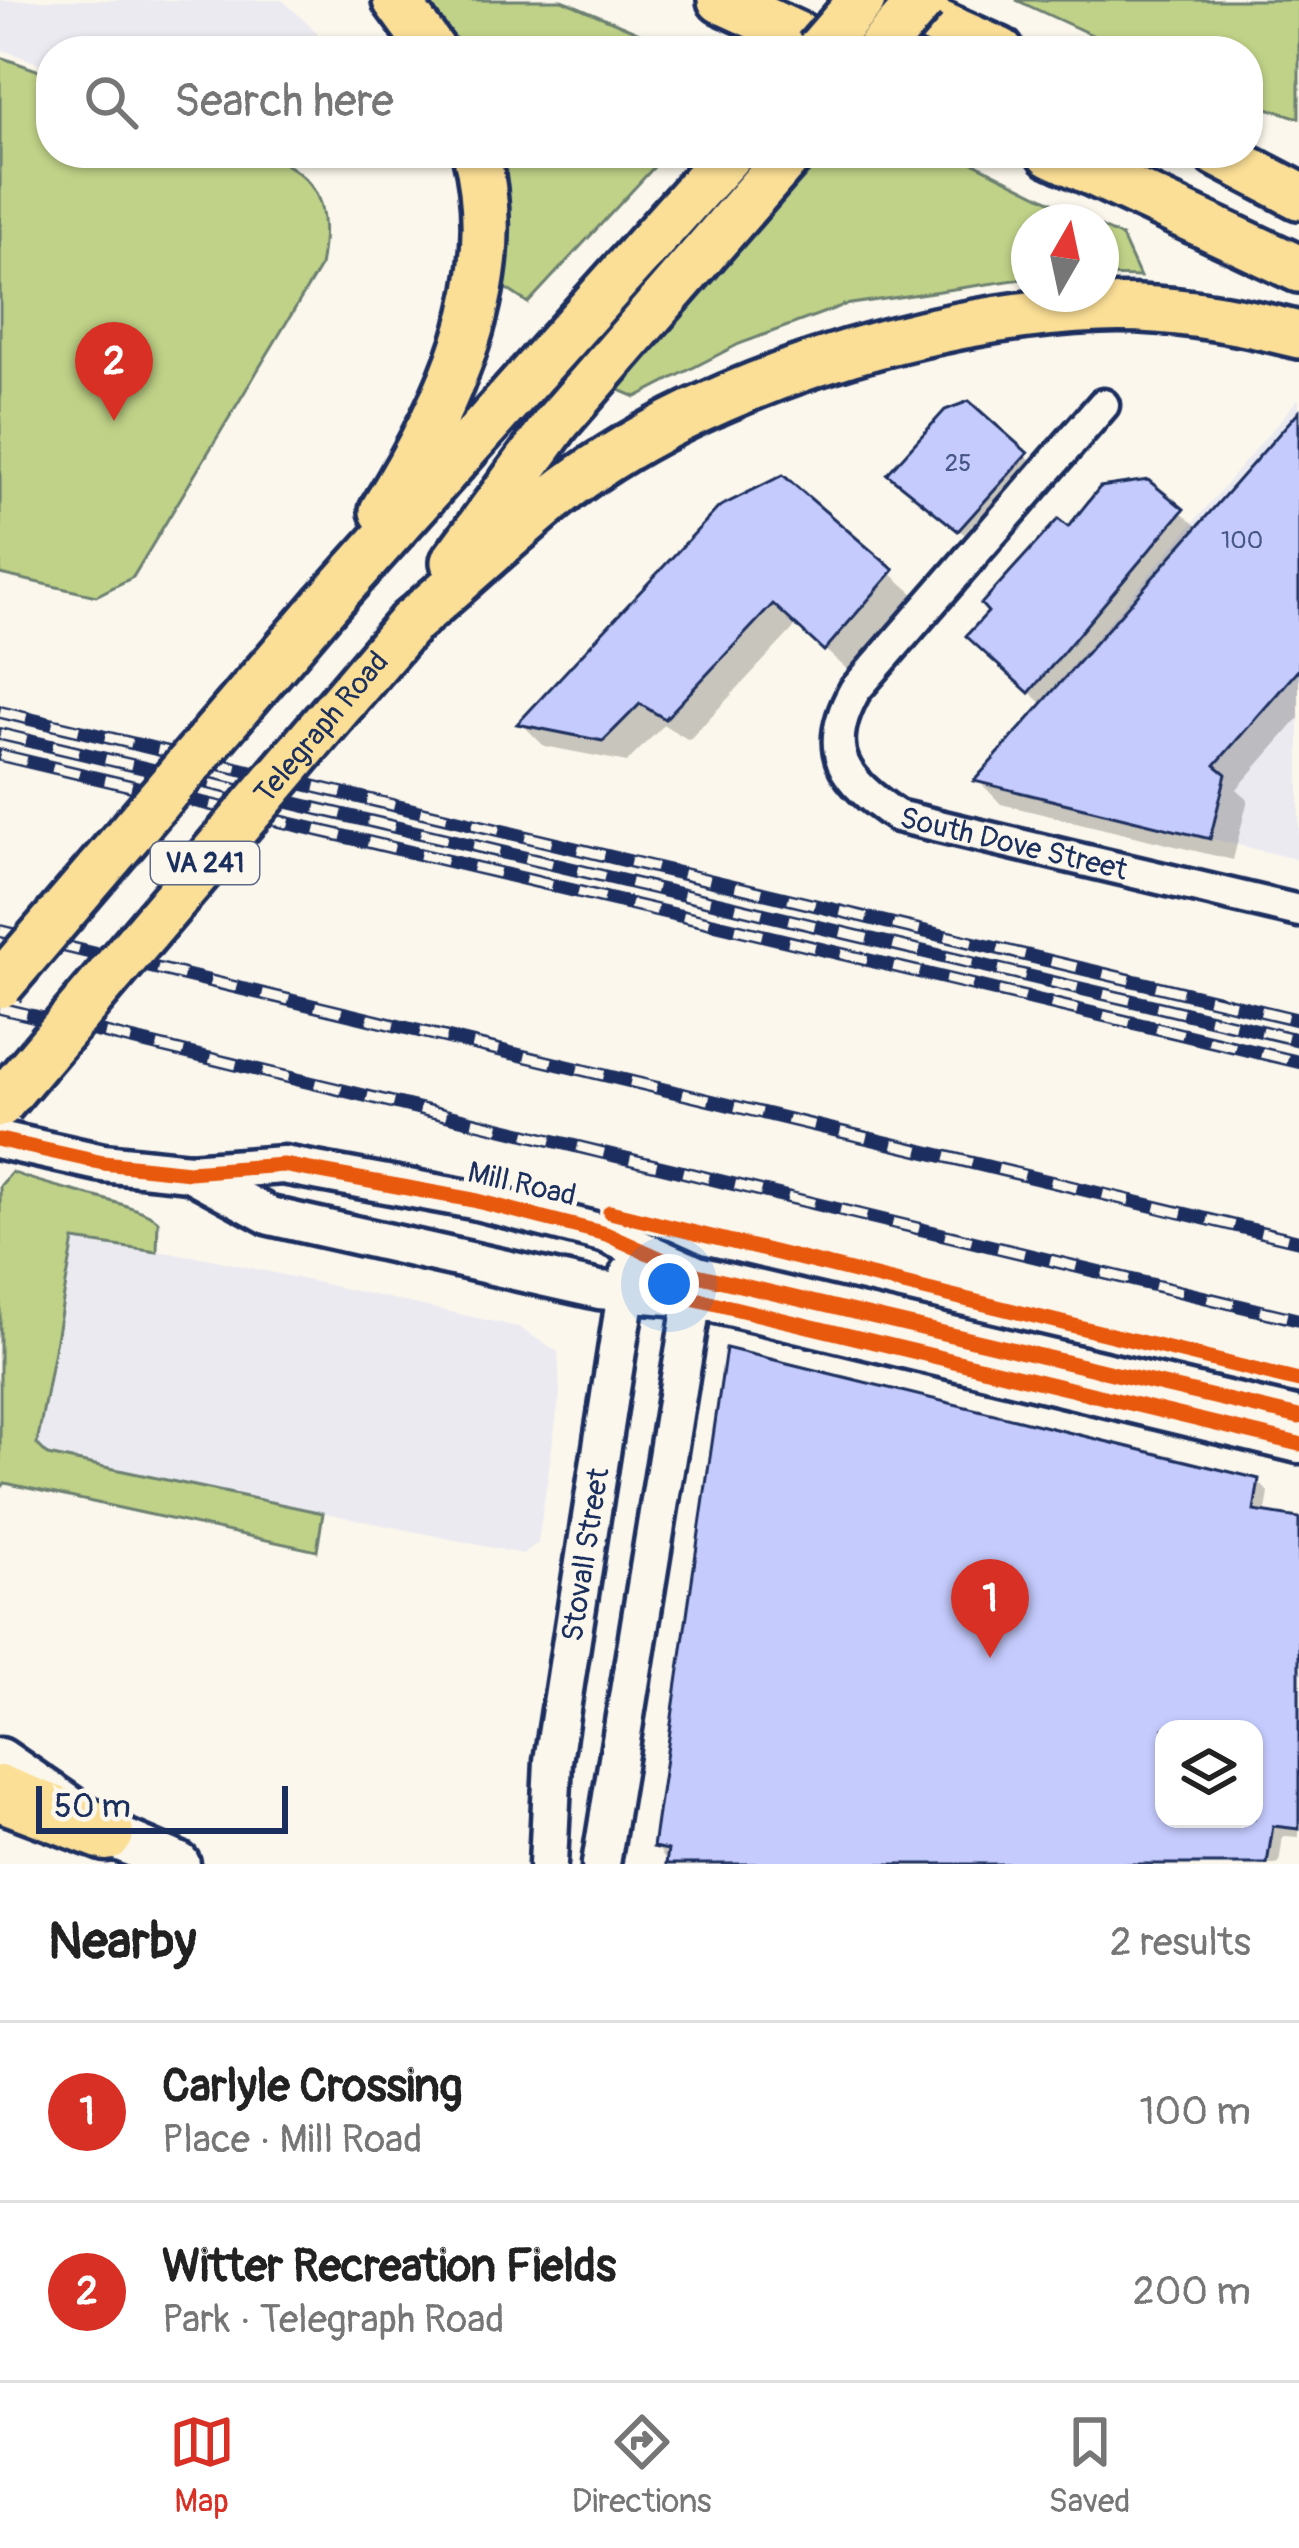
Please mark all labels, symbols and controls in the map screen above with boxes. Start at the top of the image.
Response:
search box [36,36,1263,168]
icon: search [78,69,144,135]
text: Search here [174,74,394,130]
north arrow [1011,204,1119,312]
pin: 2 [75,322,153,421]
house number: 25 [945,449,971,478]
house number: 100 [1221,526,1263,555]
street label: Telegraph Road [246,644,396,811]
street label: South Dove Street [896,799,1132,889]
road number: VA 241 [151,842,259,884]
street label: Mill Road [464,1154,580,1214]
your location [639,1254,699,1314]
street label: Stovall Street [553,1464,617,1644]
pin: 1 [951,1559,1029,1658]
map controls [1155,1720,1263,1828]
button: layers [1155,1720,1263,1828]
scale bar [36,1780,288,1833]
text: 50 m [54,1786,131,1827]
text: Nearby [48,1910,196,1974]
text: 2 results [1110,1918,1251,1967]
text: Carlyle Crossing [162,2059,462,2115]
text: 1 [79,2087,95,2136]
text: 100 m [1139,2087,1251,2136]
text: Place · Mill Road [162,2115,422,2164]
text: Witter Recreation Fields [162,2239,616,2295]
text: 2 [76,2267,98,2316]
text: 200 m [1133,2267,1251,2316]
text: Park · Telegraph Road [162,2295,504,2344]
tab: Map [169,2409,235,2522]
tab: Directions [572,2409,712,2522]
tab: Saved [1049,2409,1130,2522]

